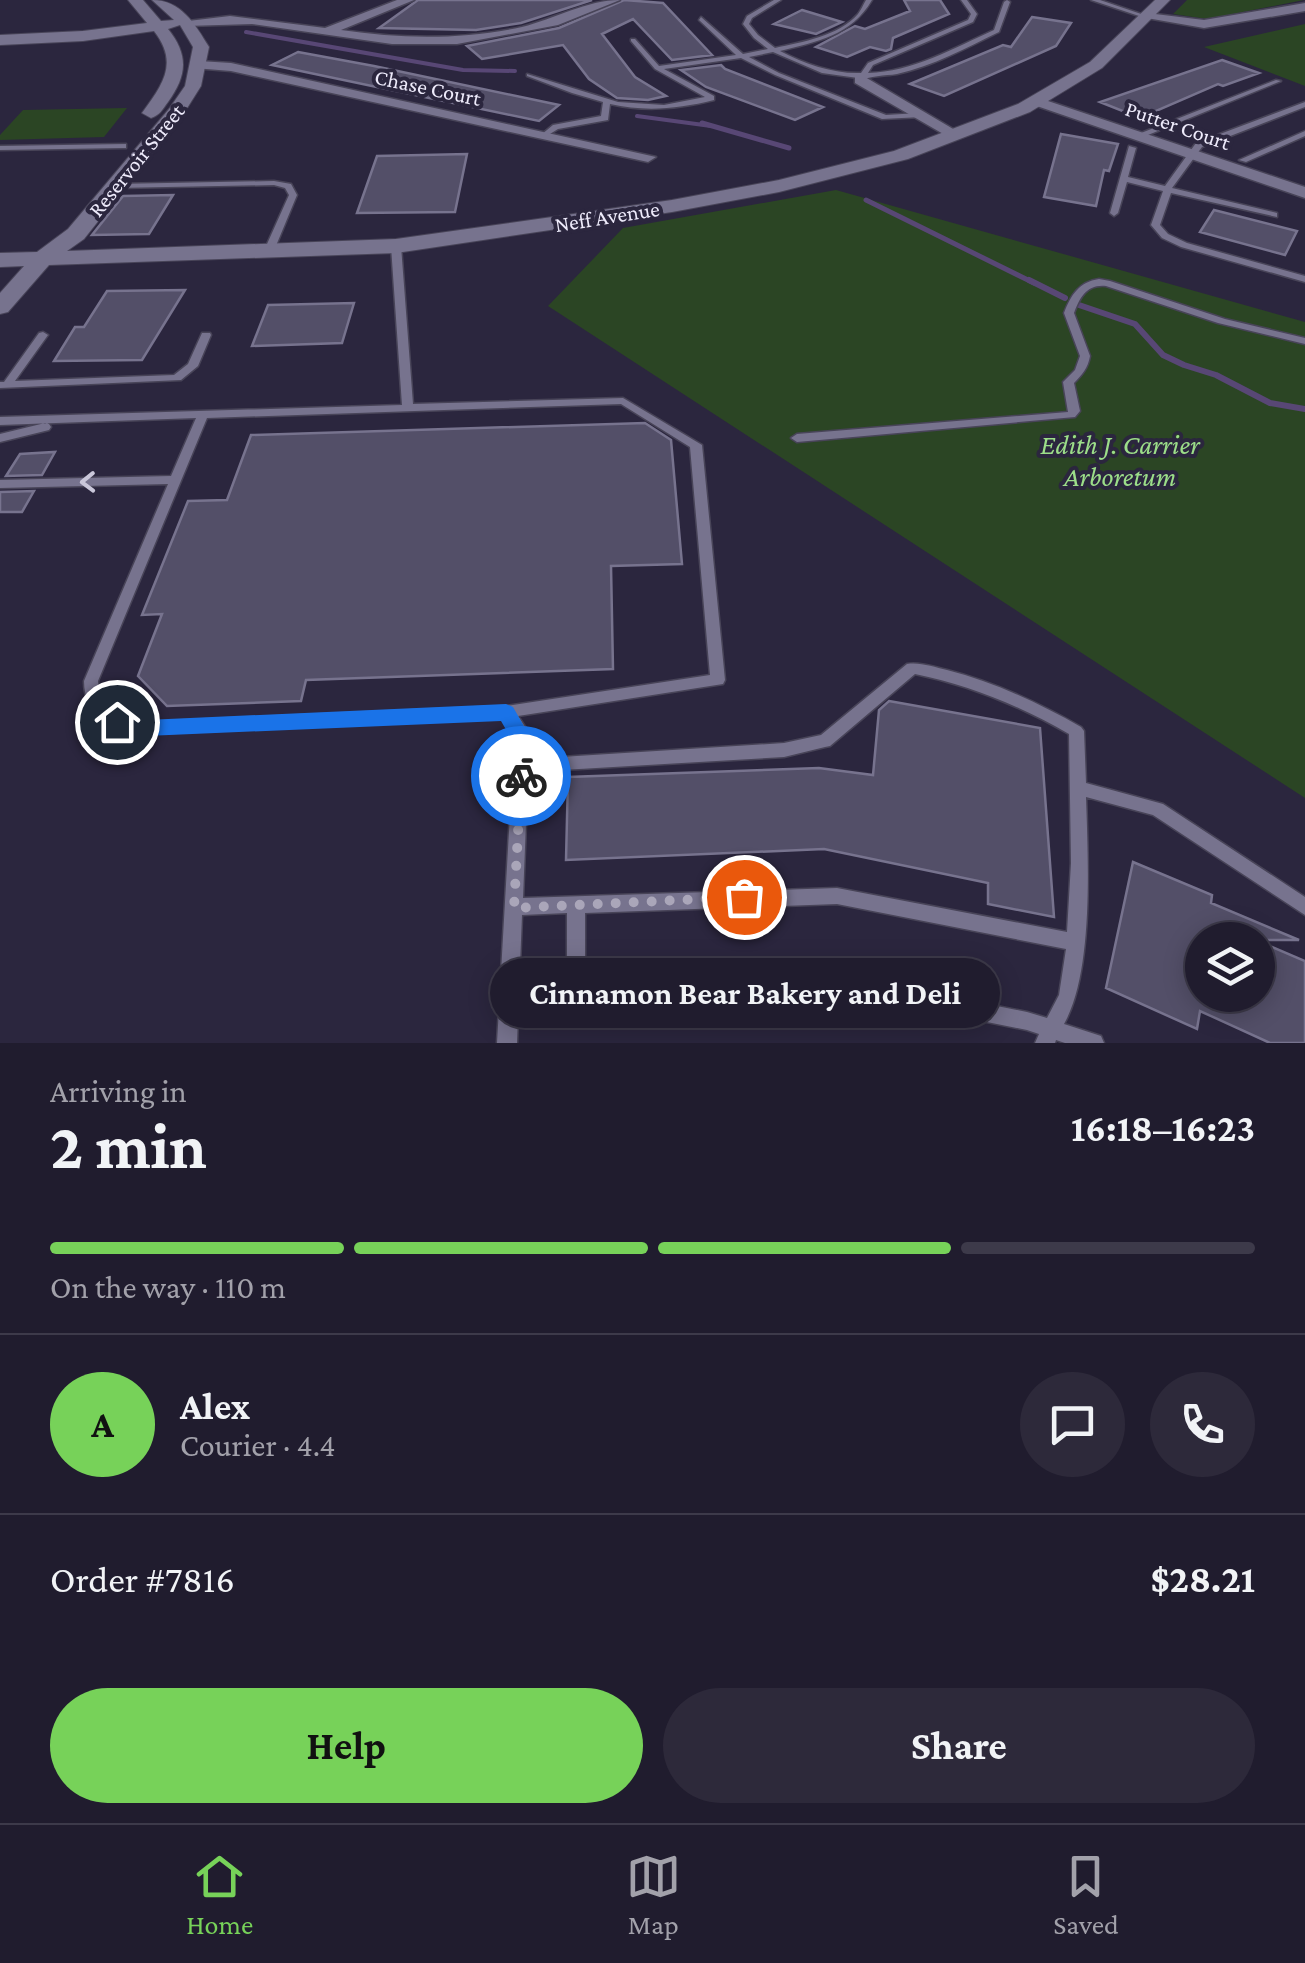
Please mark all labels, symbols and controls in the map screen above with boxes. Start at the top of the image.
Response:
street label: Chase Court [372,64,484,111]
street label: Putter Court [1122,96,1234,155]
street label: Reservoir Street [83,98,190,222]
street label: Neff Avenue [553,196,661,237]
park label: Edith J. Carrier Arboretum [1040,429,1201,492]
one-way arrow [79,471,94,493]
pin [75,680,160,765]
icon: home [90,695,145,750]
courier [471,726,571,826]
icon: bike [494,749,549,804]
pin [702,855,787,940]
icon: bag [717,870,772,925]
map controls [1185,922,1275,1012]
button: layers [1185,922,1275,1012]
callout: Cinnamon Bear Bakery and Deli [489,957,999,1027]
text: Cinnamon Bear Bakery and Deli [529,975,961,1011]
text: Arriving in [50,1073,187,1109]
text: 16:18–16:23 [1071,1107,1255,1149]
text: 2 min [50,1110,207,1182]
text: On the way · 110 m [50,1269,286,1305]
button: chat [1020,1372,1125,1477]
button: phone [1150,1372,1255,1477]
text: Alex [180,1385,250,1427]
text: A [91,1403,114,1445]
text: Courier · 4.4 [180,1427,336,1463]
text: Order #7816 [50,1558,235,1600]
text: $28.21 [1151,1558,1255,1600]
button: Help [50,1688,643,1803]
button: Share [663,1688,1255,1803]
tab: Home [186,1849,253,1940]
tab: Map [626,1849,681,1940]
tab: Saved [1053,1849,1119,1940]

